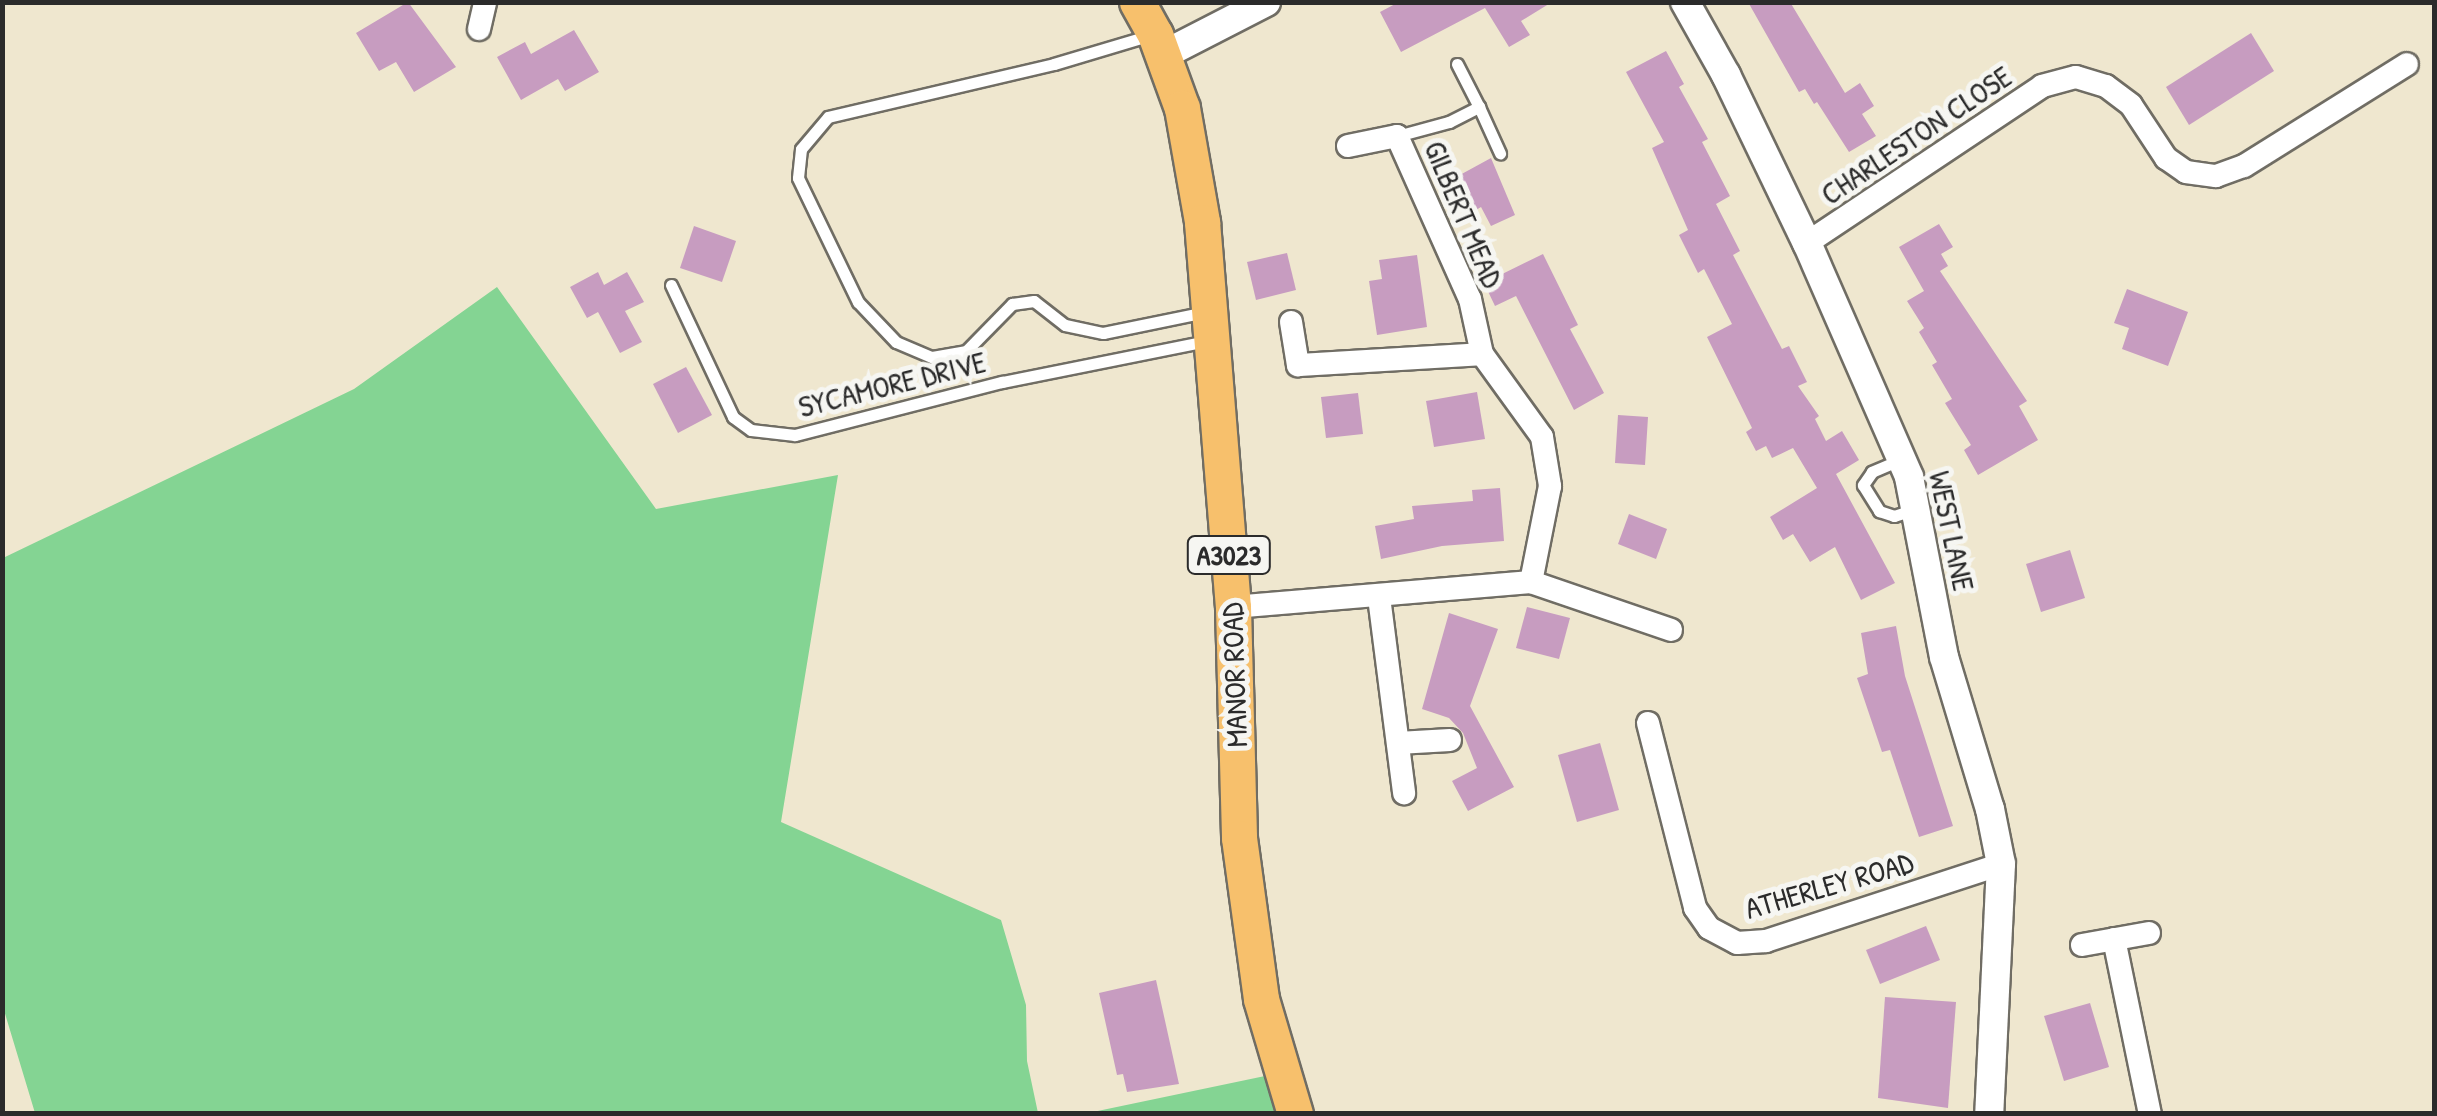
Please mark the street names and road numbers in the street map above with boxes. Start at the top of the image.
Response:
street label: CHARLESTON CLOSE [1814,58,2018,212]
street label: GILBERT MEAD [1417,135,1511,293]
street label: SYCAMORE DRIVE [795,343,989,425]
street label: WEST LANE [1922,468,1982,594]
road number: A3023 [1186,532,1272,578]
street label: MANOR ROAD [1213,602,1255,748]
street label: ATHERLEY ROAD [1741,844,1917,926]

